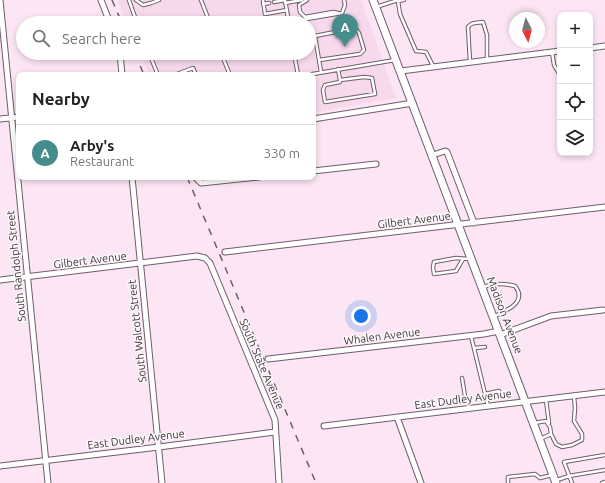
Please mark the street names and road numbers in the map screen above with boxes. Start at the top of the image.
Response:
street label: South Randolph Street [4,209,28,322]
street label: Gilbert Avenue [377,210,451,230]
street label: Gilbert Avenue [53,250,127,270]
street label: Madison Avenue [485,275,525,355]
street label: South Walcott Street [126,278,148,383]
street label: South State Avenue [237,317,287,411]
street label: Whalen Avenue [343,325,421,347]
street label: East Dudley Avenue [414,387,512,411]
street label: East Dudley Avenue [87,427,185,451]

